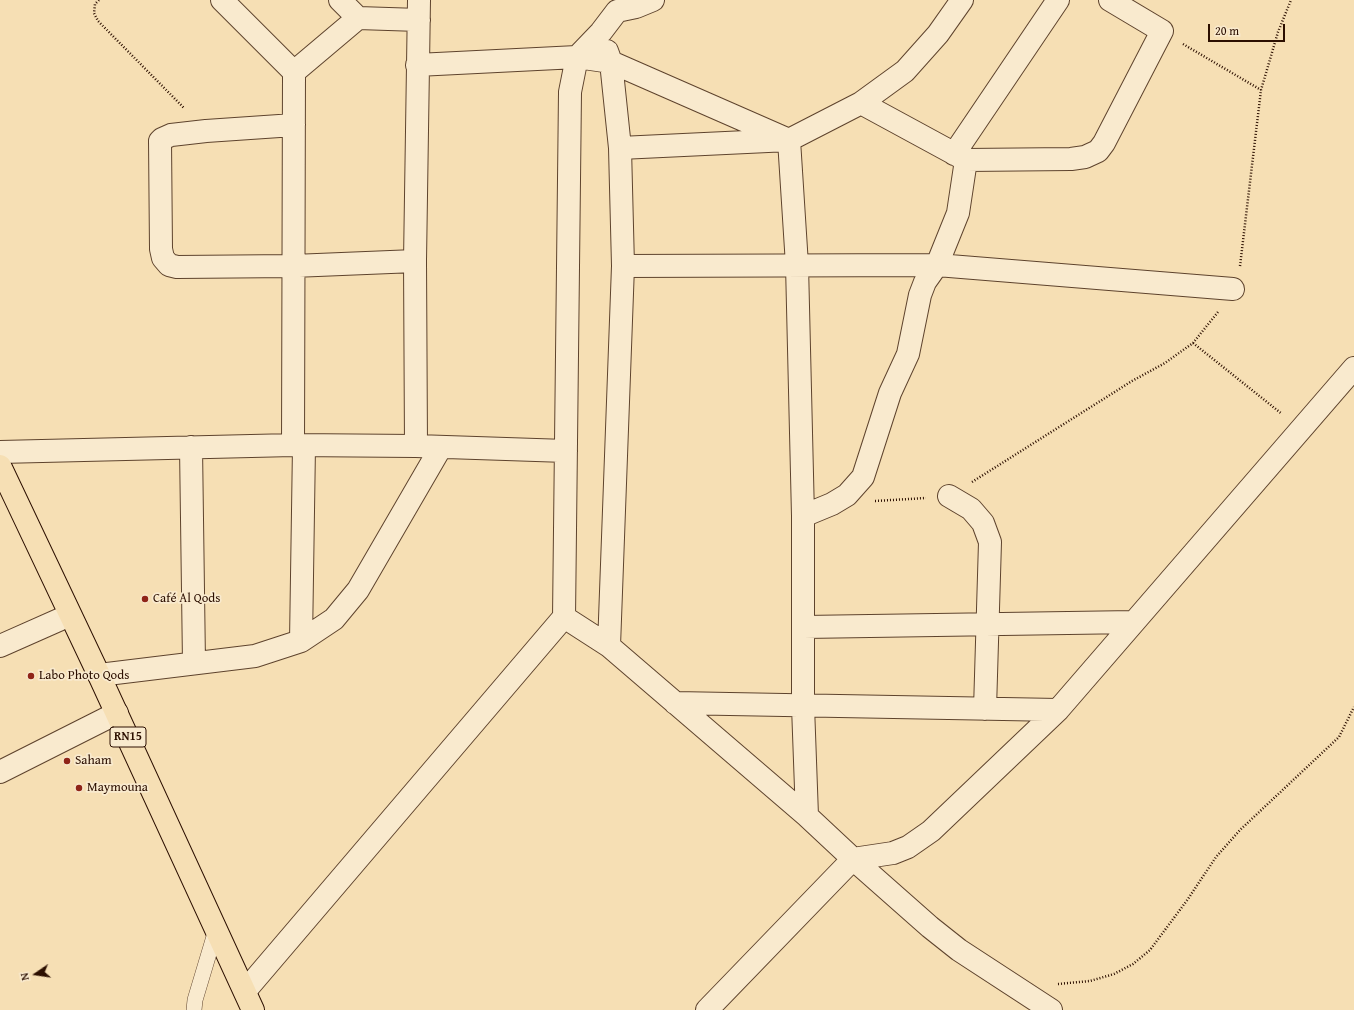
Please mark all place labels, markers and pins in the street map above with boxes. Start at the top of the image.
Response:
place label: Café Al Qods [153,591,220,607]
marker: Café Al Qods [140,594,150,604]
place label: Labo Photo Qods [39,668,129,684]
marker: Labo Photo Qods [26,671,36,681]
place label: Saham [75,753,112,769]
marker: Saham [62,756,72,766]
place label: Maymouna [87,780,148,796]
marker: Maymouna [74,783,84,793]

